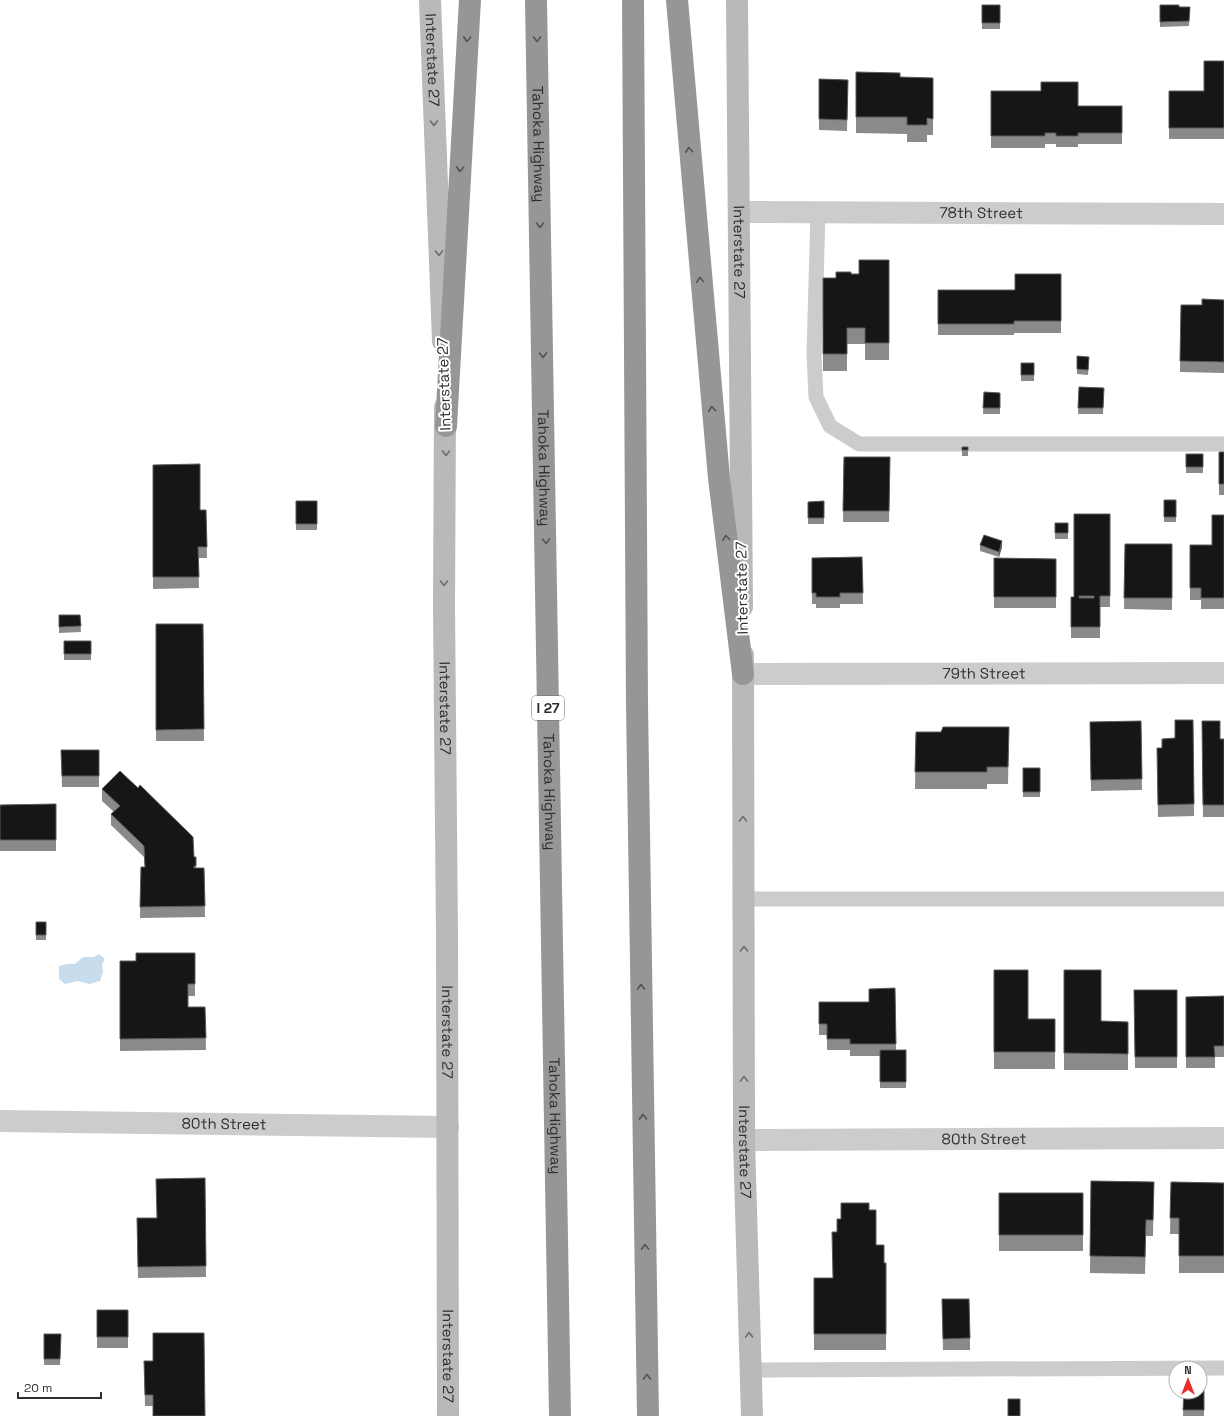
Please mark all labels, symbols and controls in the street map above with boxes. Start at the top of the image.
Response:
street label: Interstate 27 [422,13,444,107]
one-way arrow [463,36,472,42]
one-way arrow [533,36,541,42]
street label: Tahoka Highway [528,85,549,203]
one-way arrow [430,120,439,126]
one-way arrow [685,147,694,153]
one-way arrow [456,166,465,172]
street label: 78th Street [939,203,1023,222]
street label: Interstate 27 [730,205,749,299]
one-way arrow [536,222,544,228]
one-way arrow [435,250,444,256]
one-way arrow [696,277,705,283]
street label: Interstate 27 [432,337,455,431]
one-way arrow [538,352,547,358]
one-way arrow [708,406,717,412]
street label: Tahoka Highway [534,409,555,527]
one-way arrow [442,450,450,456]
one-way arrow [722,535,731,541]
one-way arrow [542,538,550,544]
street label: Interstate 27 [731,541,752,635]
one-way arrow [440,580,448,586]
street label: Interstate 27 [436,661,455,755]
street label: 79th Street [942,663,1026,683]
road number: I 27 [532,696,564,720]
street label: Tahoka Highway [539,733,560,850]
one-way arrow [739,816,747,822]
one-way arrow [740,946,748,952]
one-way arrow [637,984,645,990]
street label: Interstate 27 [438,985,457,1079]
street label: Tahoka Highway [545,1057,566,1174]
one-way arrow [740,1076,748,1082]
street label: Interstate 27 [735,1105,756,1199]
street label: 80th Street [181,1113,267,1134]
one-way arrow [639,1114,647,1120]
street label: 80th Street [942,1129,1027,1148]
one-way arrow [641,1244,649,1250]
street label: Interstate 27 [439,1309,458,1403]
one-way arrow [745,1332,754,1338]
north arrow [1168,1360,1208,1400]
text: N [1184,1363,1192,1377]
scale bar [18,1374,101,1400]
one-way arrow [643,1374,651,1380]
text: 20 m [24,1380,52,1396]

